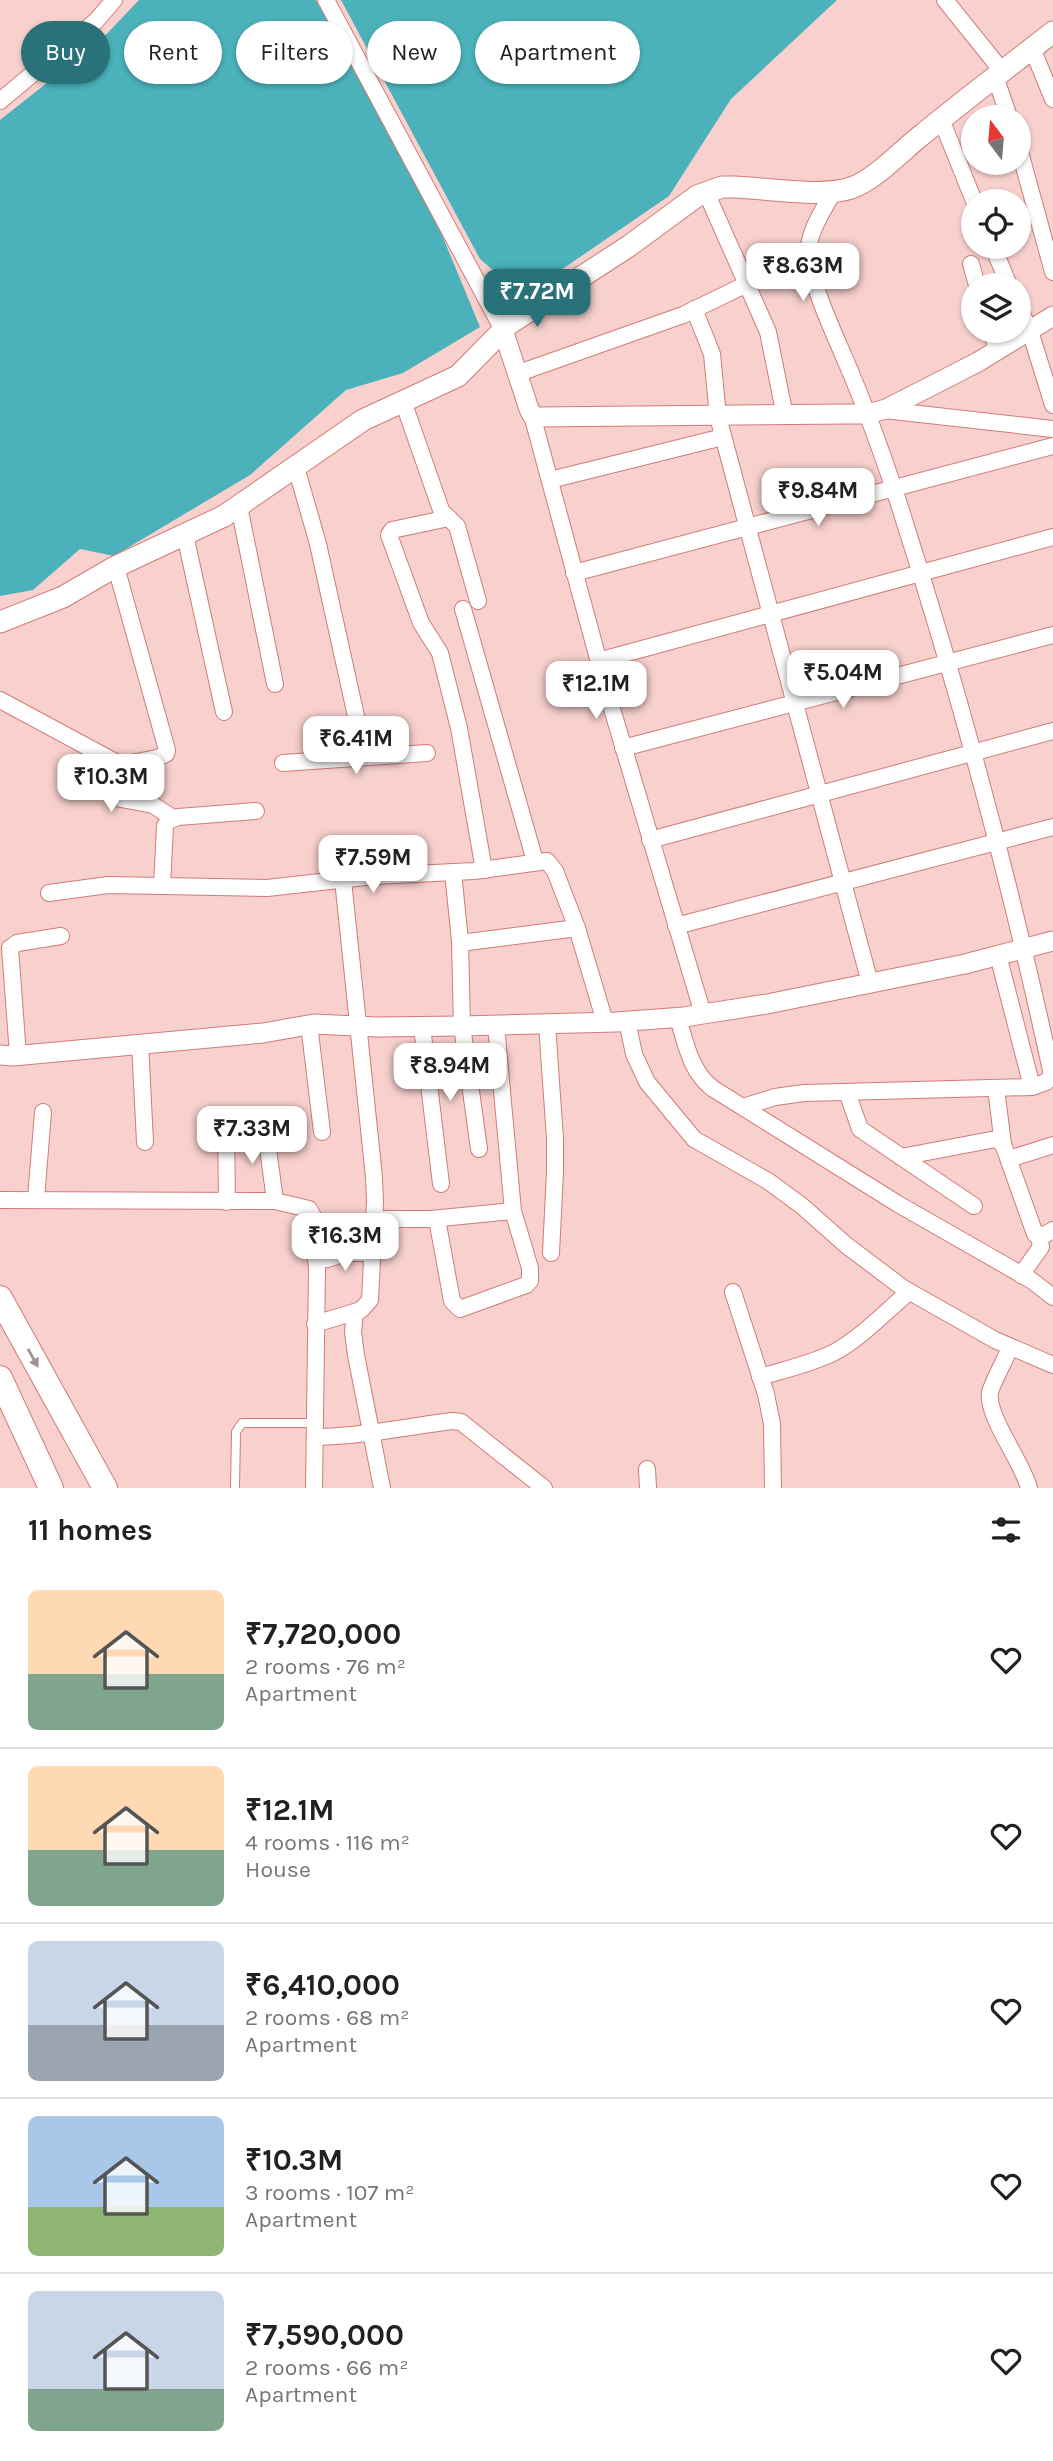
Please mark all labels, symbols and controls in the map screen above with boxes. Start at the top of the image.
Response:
chip: Buy [21,21,110,84]
chip: Rent [124,21,222,84]
chip: Filters [236,21,353,84]
chip: New [367,21,461,84]
chip: Apartment [475,21,640,84]
north arrow [961,105,1031,175]
map controls [961,105,1031,343]
button: locate [961,189,1031,259]
pin: ₹8.63M [746,244,860,303]
text: ₹8.63M [762,252,844,279]
pin: ₹7.72M [480,270,594,329]
button: layers [961,273,1031,343]
text: ₹7.72M [499,278,575,305]
pin: ₹9.84M [761,468,875,528]
text: ₹9.84M [778,477,858,504]
pin: ₹5.04M [786,650,900,710]
text: ₹5.04M [803,659,883,686]
pin: ₹12.1M [539,662,653,721]
text: ₹12.1M [562,670,630,697]
pin: ₹6.41M [299,716,413,776]
text: ₹6.41M [319,725,393,752]
pin: ₹10.3M [54,754,168,814]
text: ₹10.3M [73,763,149,790]
pin: ₹7.59M [316,836,430,895]
text: ₹7.59M [334,844,412,871]
pin: ₹8.94M [393,1044,507,1103]
text: ₹8.94M [410,1052,490,1079]
pin: ₹7.33M [195,1106,309,1166]
text: ₹7.33M [213,1115,291,1142]
pin: ₹16.3M [288,1214,402,1273]
text: ₹16.3M [308,1222,382,1249]
one-way arrow [27,1348,39,1367]
icon: filters [987,1511,1025,1549]
text: 11 homes [28,1512,153,1548]
text: ₹7,720,000 [245,1616,401,1652]
icon: home [84,1618,168,1702]
icon: heart [987,1641,1025,1679]
text: 2 rooms · 76 m² [245,1653,406,1680]
text: Apartment [245,1680,357,1707]
text: ₹12.1M [245,1792,334,1828]
icon: home [84,1794,168,1878]
icon: heart [987,1817,1025,1855]
text: 4 rooms · 116 m² [245,1829,410,1856]
text: House [245,1856,311,1883]
text: ₹6,410,000 [245,1967,400,2003]
icon: home [84,1969,168,2053]
icon: heart [987,1992,1025,2030]
text: 2 rooms · 68 m² [245,2004,409,2031]
text: Apartment [245,2031,357,2058]
text: ₹10.3M [245,2142,343,2178]
icon: home [84,2144,168,2228]
icon: heart [987,2167,1025,2205]
text: 3 rooms · 107 m² [245,2179,414,2206]
text: Apartment [245,2206,357,2233]
text: ₹7,590,000 [245,2317,404,2353]
icon: home [84,2319,168,2403]
icon: heart [987,2342,1025,2380]
text: 2 rooms · 66 m² [245,2354,408,2381]
text: Apartment [245,2381,357,2408]

